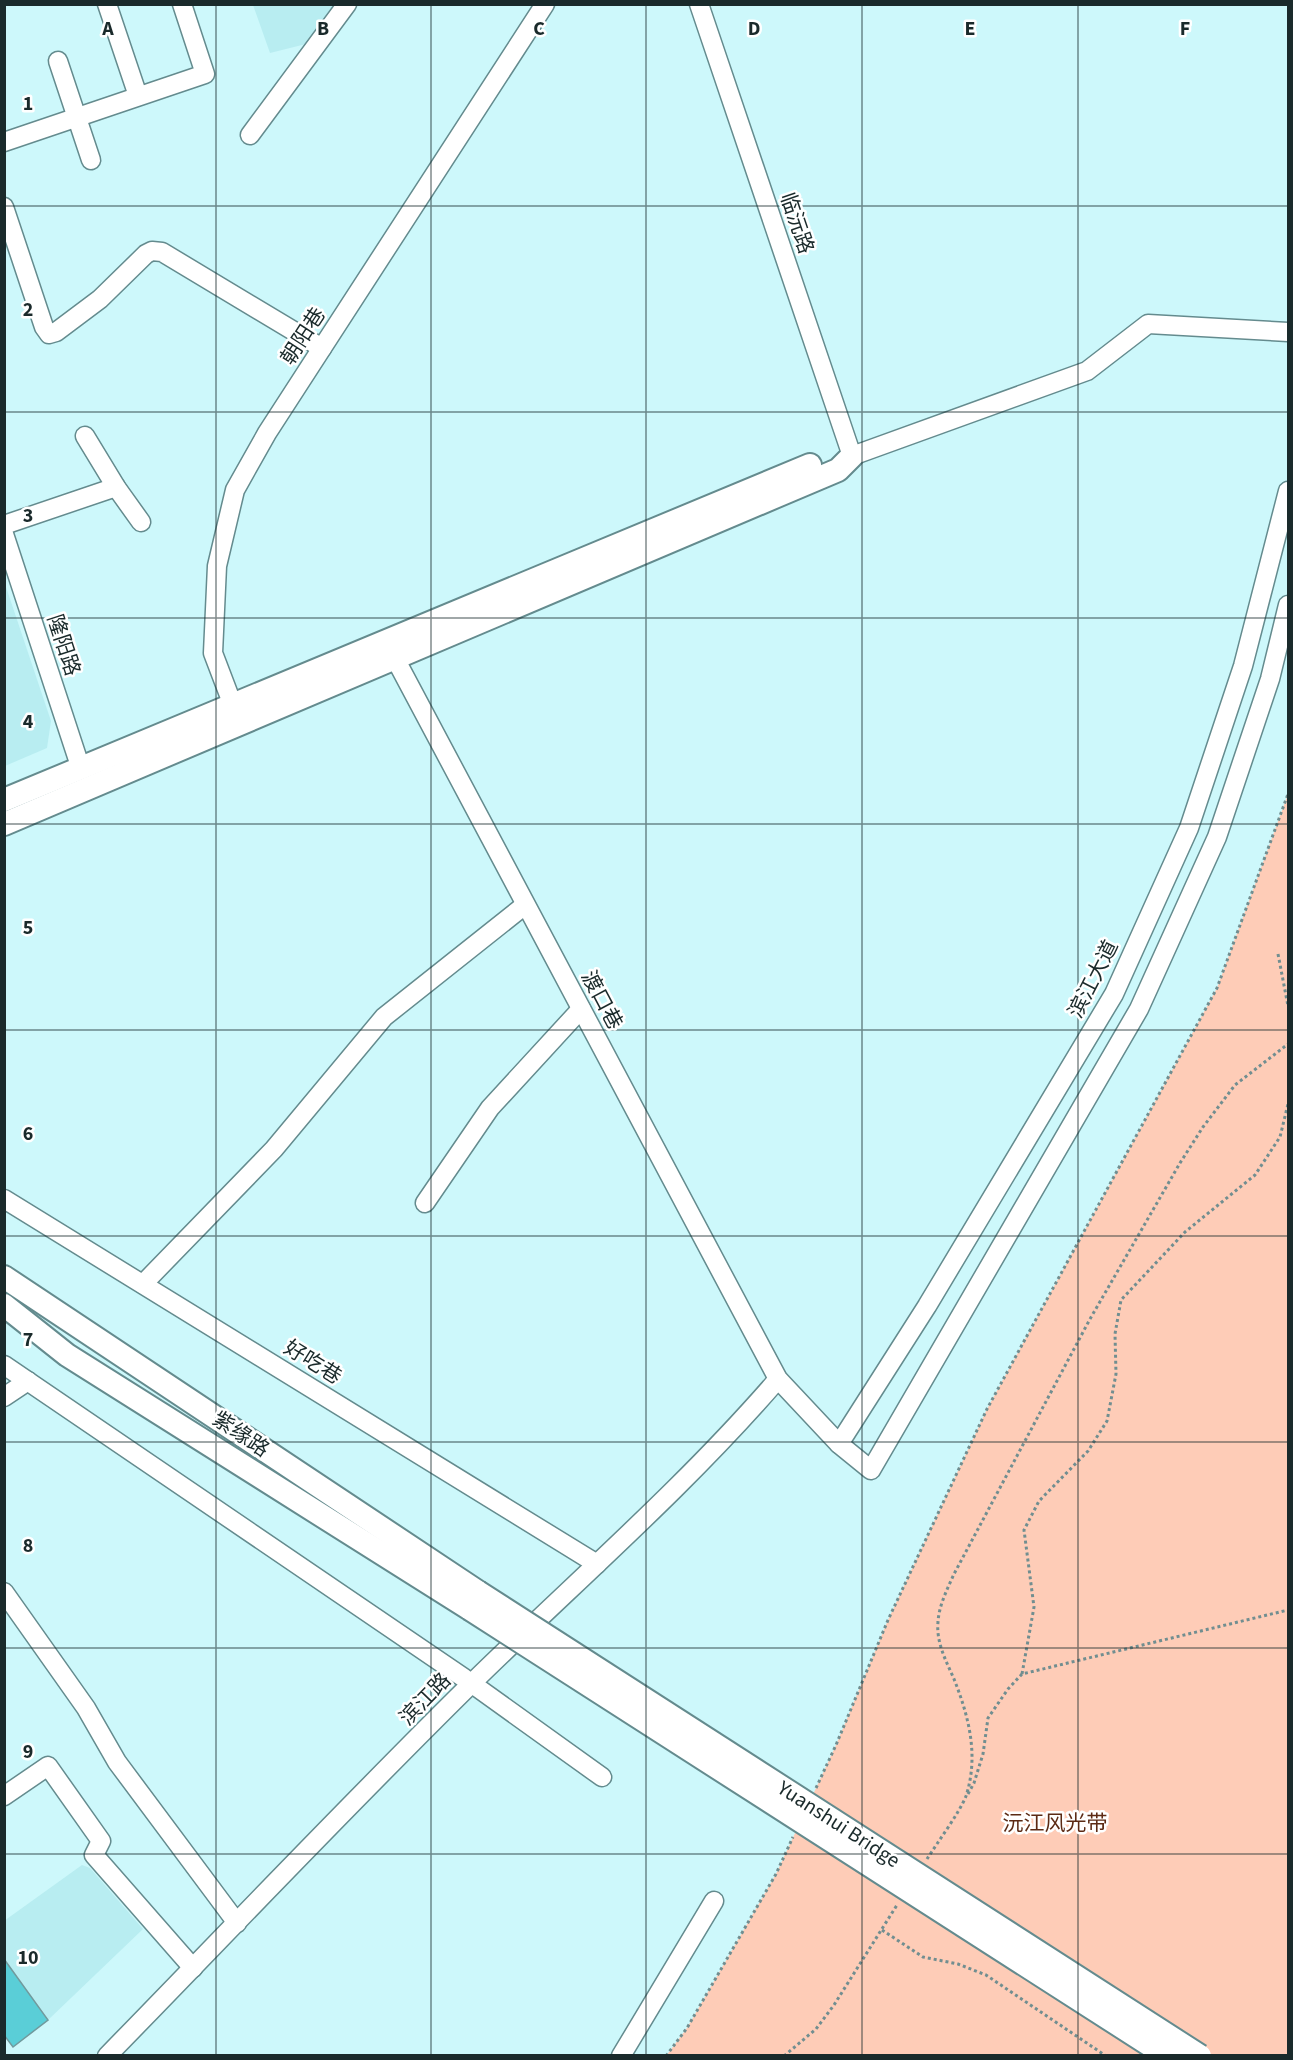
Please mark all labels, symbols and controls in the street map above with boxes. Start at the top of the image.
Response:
text: A [101,15,114,43]
text: B [317,15,329,43]
text: C [533,15,545,43]
text: D [748,15,760,43]
text: E [965,15,975,43]
text: F [1180,15,1190,43]
text: 1 [23,90,33,118]
street label: 临沅路 [773,188,821,258]
text: 2 [23,296,33,324]
street label: 朝阳巷 [273,301,333,371]
text: 3 [23,502,33,530]
street label: 隆阳路 [40,610,88,680]
text: 4 [23,708,34,736]
text: 5 [23,914,33,942]
street label: 滨江大道 [1061,935,1125,1023]
street label: 渡口巷 [574,965,630,1035]
text: 6 [23,1120,33,1148]
text: 7 [23,1326,33,1354]
street label: 好吃巷 [278,1333,348,1391]
street label: 紫缘路 [206,1404,276,1464]
text: 8 [23,1532,33,1560]
street label: 滨江路 [392,1666,458,1732]
text: 9 [23,1738,33,1766]
street label: Yuanshui Bridge [771,1772,906,1875]
park label: 沅江风光带 [1003,1808,1108,1838]
text: 10 [17,1944,39,1972]

